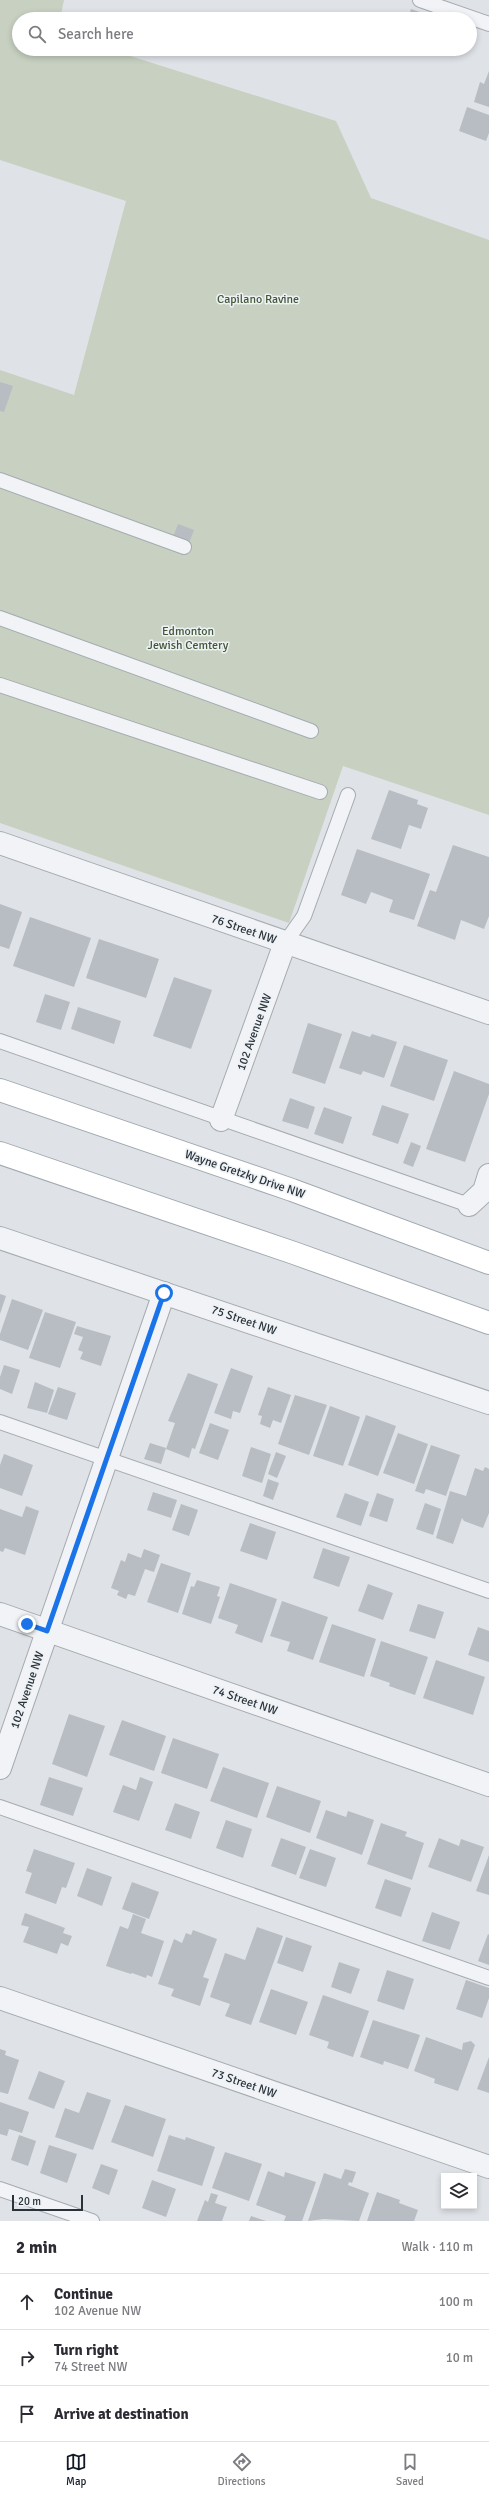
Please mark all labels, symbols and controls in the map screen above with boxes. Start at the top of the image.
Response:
search box [12,12,477,56]
icon: search [26,23,48,45]
text: Search here [58,25,134,43]
park label: Capilano Ravine [217,292,299,307]
park label: Edmonton Jewish Cemtery [148,624,229,653]
street label: 76 Street NW [209,911,278,948]
street label: 102 Avenue NW [234,992,275,1073]
street label: Wayne Gretzky Drive NW [183,1147,307,1202]
route start [155,1284,173,1302]
street label: 75 Street NW [209,1302,278,1339]
route end [18,1615,36,1633]
street label: 102 Avenue NW [7,1650,48,1731]
street label: 74 Street NW [210,1682,279,1719]
street label: 73 Street NW [209,2065,278,2102]
map controls [441,2173,477,2209]
button: layers [441,2173,477,2209]
scale bar [12,2193,83,2212]
text: 20 m [18,2195,41,2208]
text: 2 min [16,2237,57,2258]
text: Walk · 110 m [402,2239,473,2255]
text: Continue [54,2285,113,2303]
icon: ahead [16,2291,38,2313]
text: 100 m [439,2294,473,2310]
text: 102 Avenue NW [54,2303,141,2319]
text: Turn right [54,2341,119,2359]
icon: right [16,2347,38,2369]
text: 10 m [446,2350,473,2366]
text: 74 Street NW [54,2359,128,2375]
icon: arrive [16,2403,38,2425]
text: Arrive at destination [54,2405,189,2423]
tab: Map [65,2451,87,2488]
tab: Directions [218,2451,266,2488]
tab: Saved [396,2451,424,2488]

